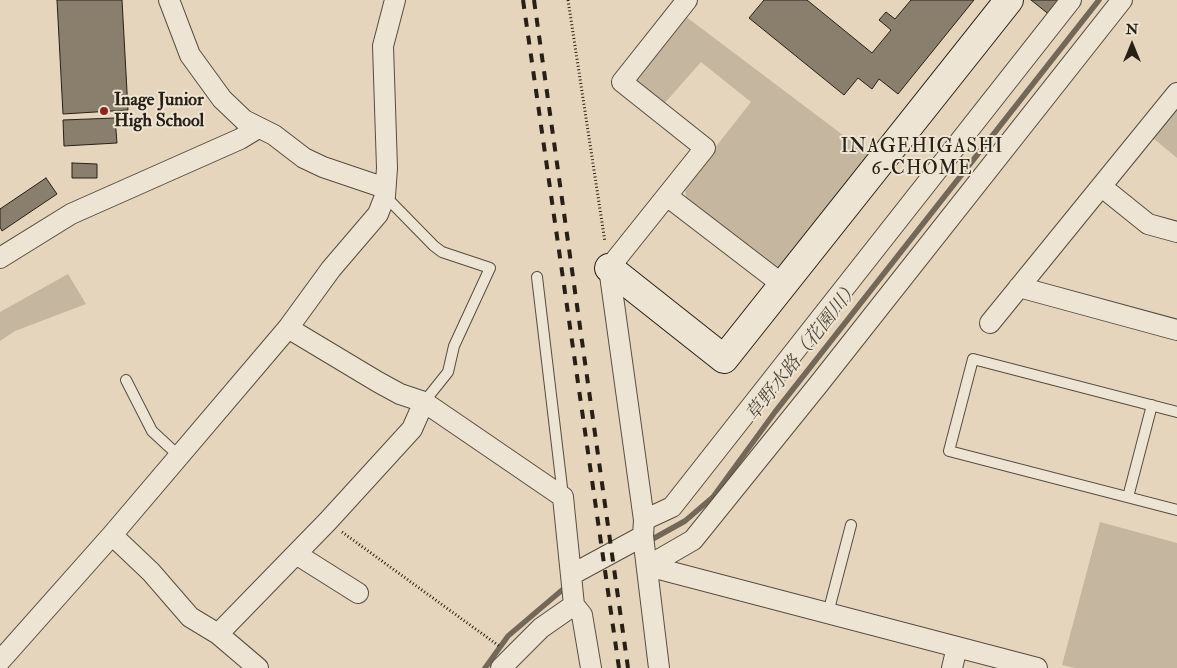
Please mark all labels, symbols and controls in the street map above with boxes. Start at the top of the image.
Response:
north arrow [1107,20,1157,70]
text: N [1126,21,1138,38]
place label: Inage Junior High School [114,90,204,132]
marker: Inage Junior High School [98,105,110,117]
district label: INAGEHIGASHI 6-CHOME [839,137,1005,181]
water label: 草野水路（花園川） [742,278,866,426]

